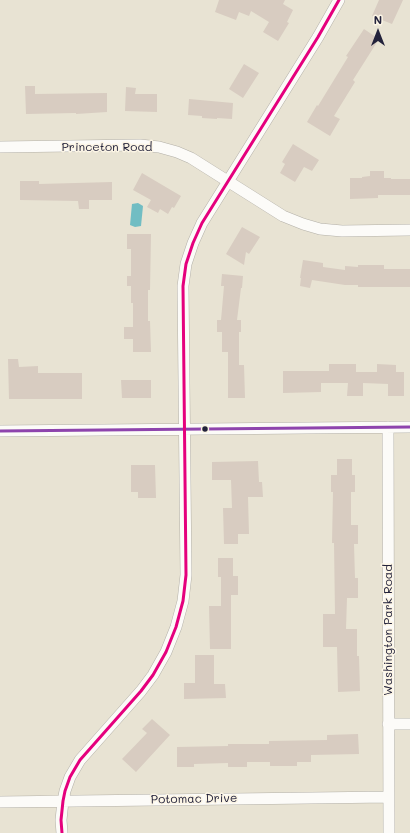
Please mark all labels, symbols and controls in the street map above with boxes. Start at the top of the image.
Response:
north arrow [358,12,398,52]
text: N [374,12,382,27]
street label: Princeton Road [62,140,152,154]
unlabelled marker [200,424,210,434]
street label: Washington Park Road [381,564,395,696]
street label: Potomac Drive [151,791,237,807]

